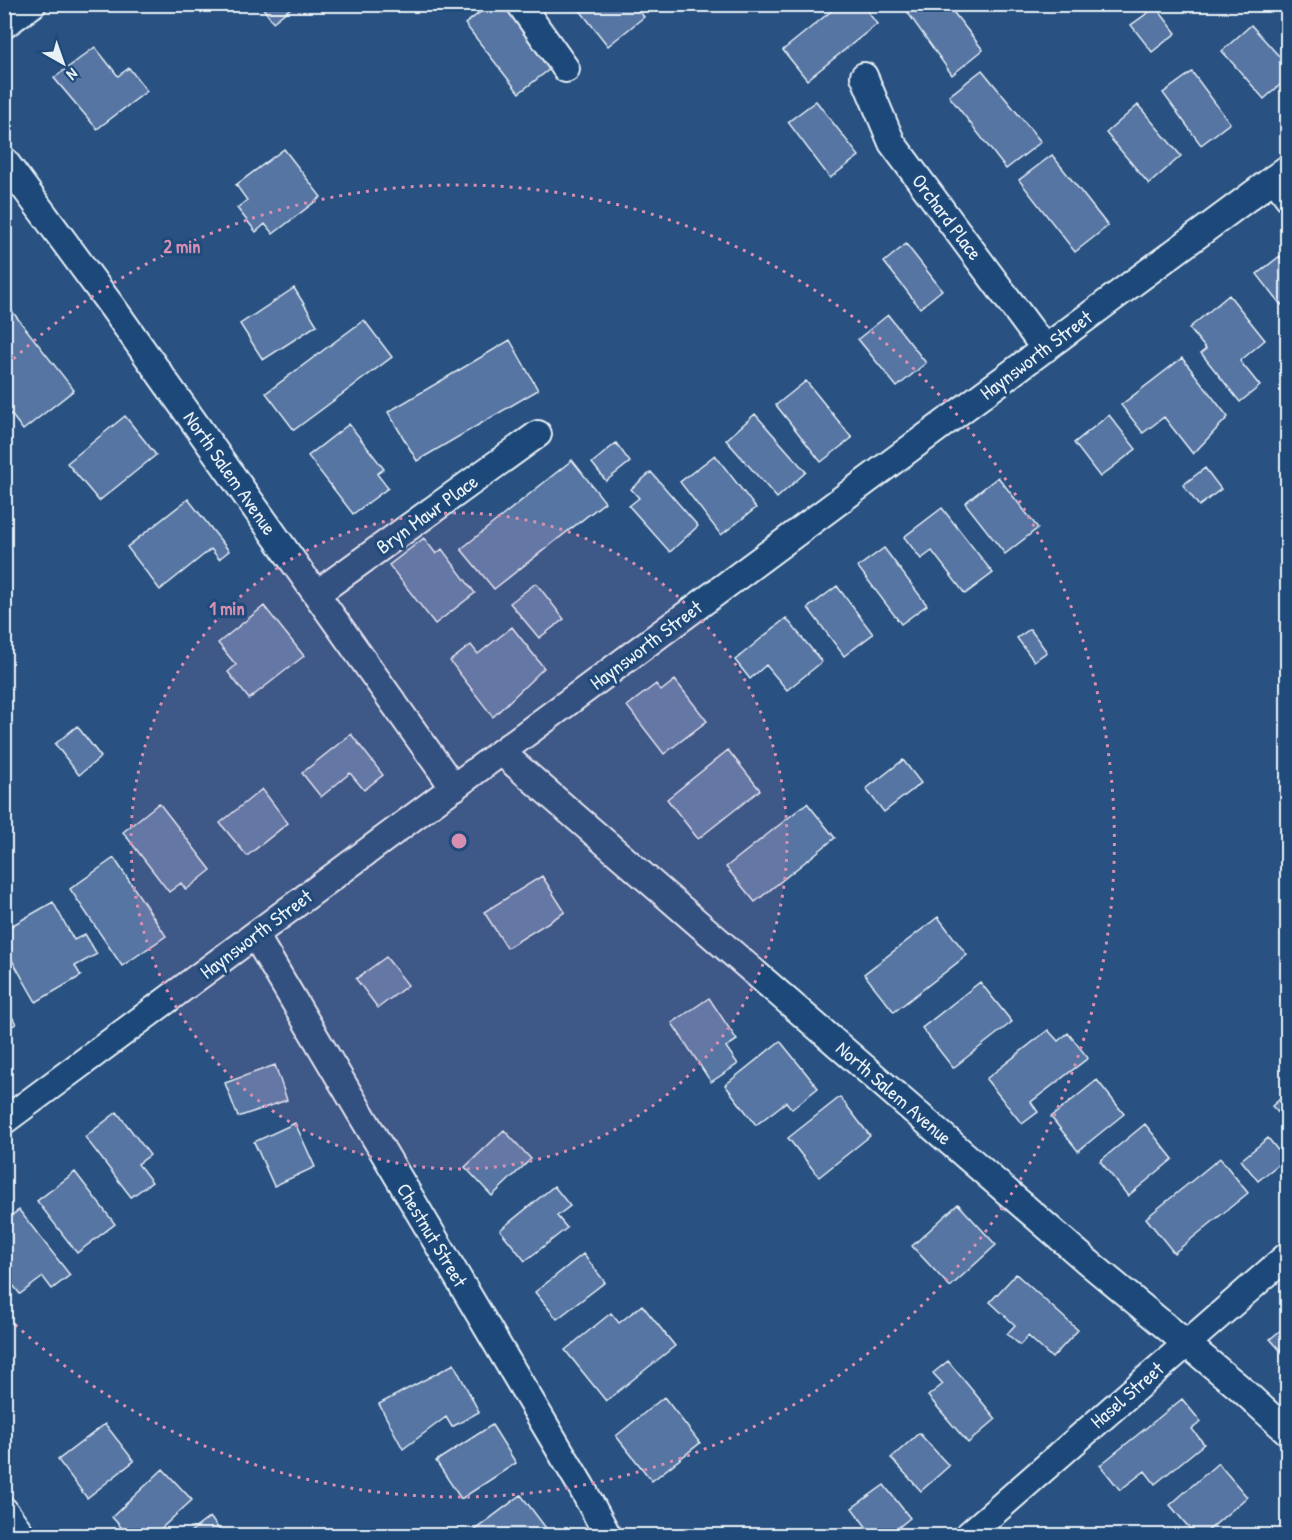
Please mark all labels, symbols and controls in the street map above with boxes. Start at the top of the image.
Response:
north arrow [33,33,93,93]
text: N [62,63,83,86]
street label: Orchard Place [906,168,989,265]
text: 2 min [164,234,200,259]
street label: Haynsworth Street [974,303,1098,406]
street label: North Salem Avenue [178,405,283,540]
street label: Bryn Mawr Place [370,467,483,560]
street label: Haynsworth Street [584,593,708,696]
text: 1 min [209,596,245,621]
centre of rings [449,831,469,851]
street label: Haynsworth Street [194,882,318,985]
street label: North Salem Avenue [831,1035,958,1151]
street label: Chestnut Street [391,1178,475,1293]
street label: Hasel Street [1084,1354,1170,1434]

